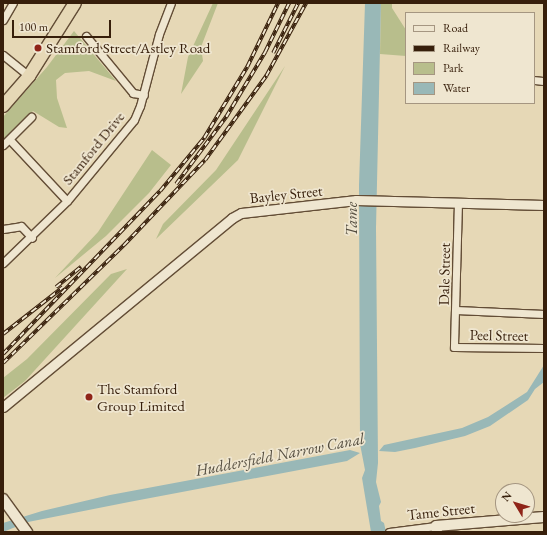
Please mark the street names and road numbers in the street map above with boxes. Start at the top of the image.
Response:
street label: Stamford Drive [58,108,128,188]
street label: Bayley Street [249,181,323,207]
street label: Dale Street [434,242,454,306]
street label: Peel Street [470,325,528,345]
street label: Tame Street [406,498,476,524]

